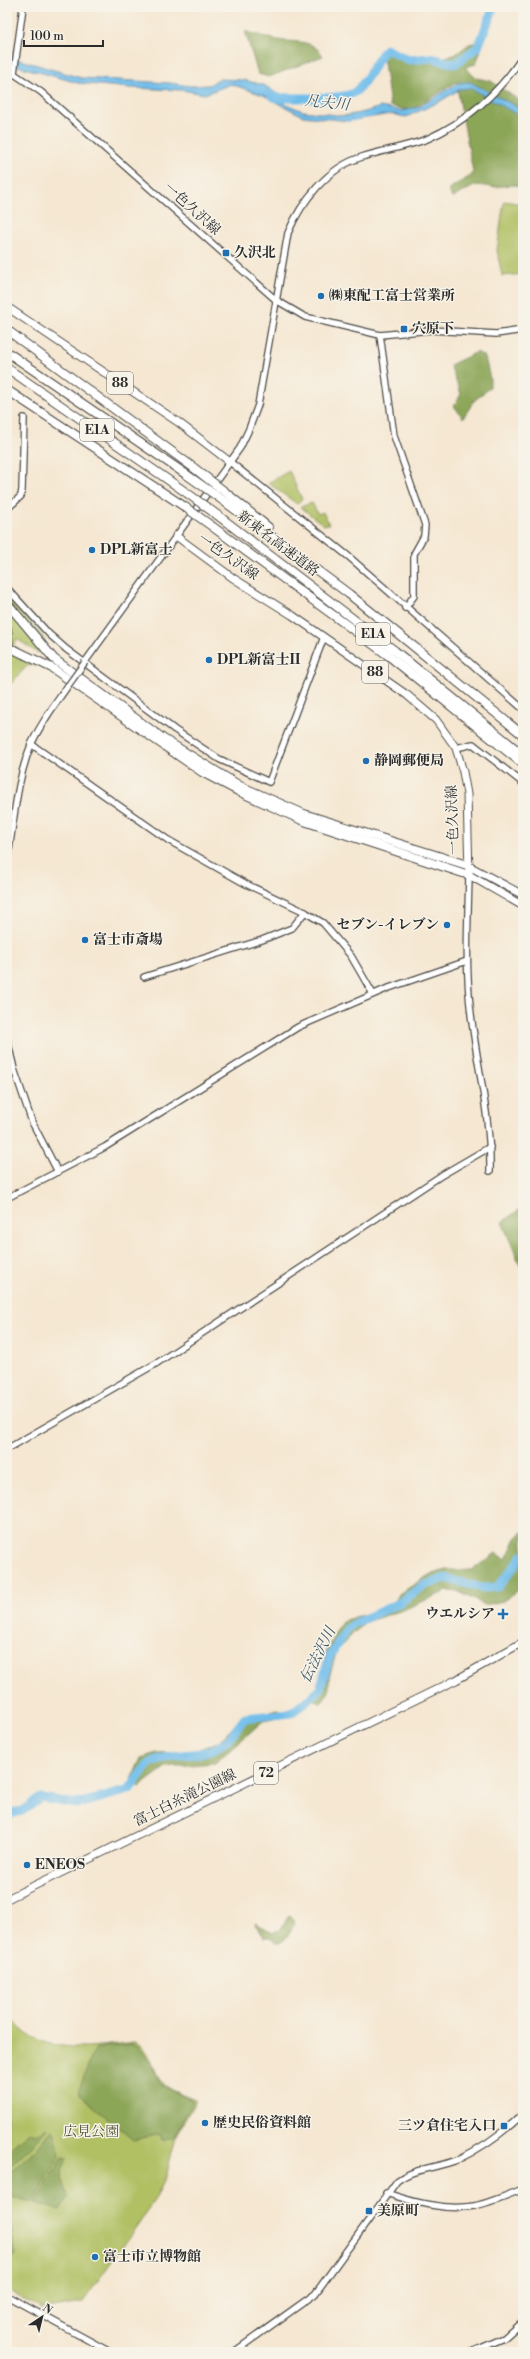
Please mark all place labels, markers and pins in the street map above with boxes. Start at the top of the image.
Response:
place label: 久沢北 [234,244,276,262]
marker: 久沢北 [221,248,231,258]
place label: ㈱東配工富士営業所 [329,287,455,305]
marker: ㈱東配工富士営業所 [316,291,326,301]
place label: 穴原下 [412,320,454,338]
marker: 穴原下 [399,324,409,334]
place label: DPL新富士 [100,541,173,559]
marker: DPL新富士 [87,545,97,555]
place label: DPL新富士II [217,651,301,669]
marker: DPL新富士II [204,655,214,665]
place label: 静岡郵便局 [374,752,444,770]
marker: 静岡郵便局 [361,756,371,766]
place label: セブン-イレブン [337,916,439,934]
marker: セブン-イレブン [442,920,452,930]
place label: 富士市斎場 [93,931,163,949]
marker: 富士市斎場 [80,935,90,945]
place label: ウエルシア [425,1605,495,1623]
marker: ウエルシア [498,1609,508,1619]
place label: ENEOS [35,1856,85,1874]
marker: ENEOS [22,1860,32,1870]
place label: 歴史民俗資料館 [213,2114,311,2132]
place label: 三ツ倉住宅入口 [398,2117,496,2135]
marker: 歴史民俗資料館 [200,2118,210,2128]
marker: 三ツ倉住宅入口 [499,2121,509,2131]
place label: 美原町 [377,2202,420,2220]
marker: 美原町 [364,2206,374,2216]
place label: 富士市立博物館 [103,2248,201,2266]
marker: 富士市立博物館 [90,2252,100,2262]

